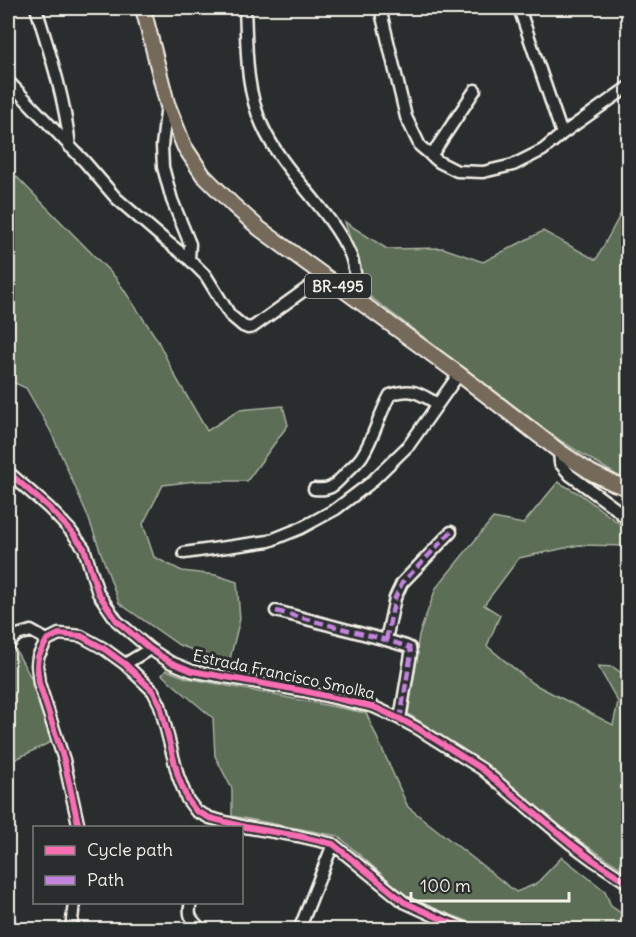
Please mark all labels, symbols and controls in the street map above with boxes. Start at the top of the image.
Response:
road number: BR-495 [305,274,371,298]
street label: Estrada Francisco Smolka [191,645,377,703]
legend [33,826,243,904]
text: Cycle path [87,838,173,861]
scale bar [411,865,568,903]
text: Path [87,868,124,891]
text: 100 m [420,874,471,897]

